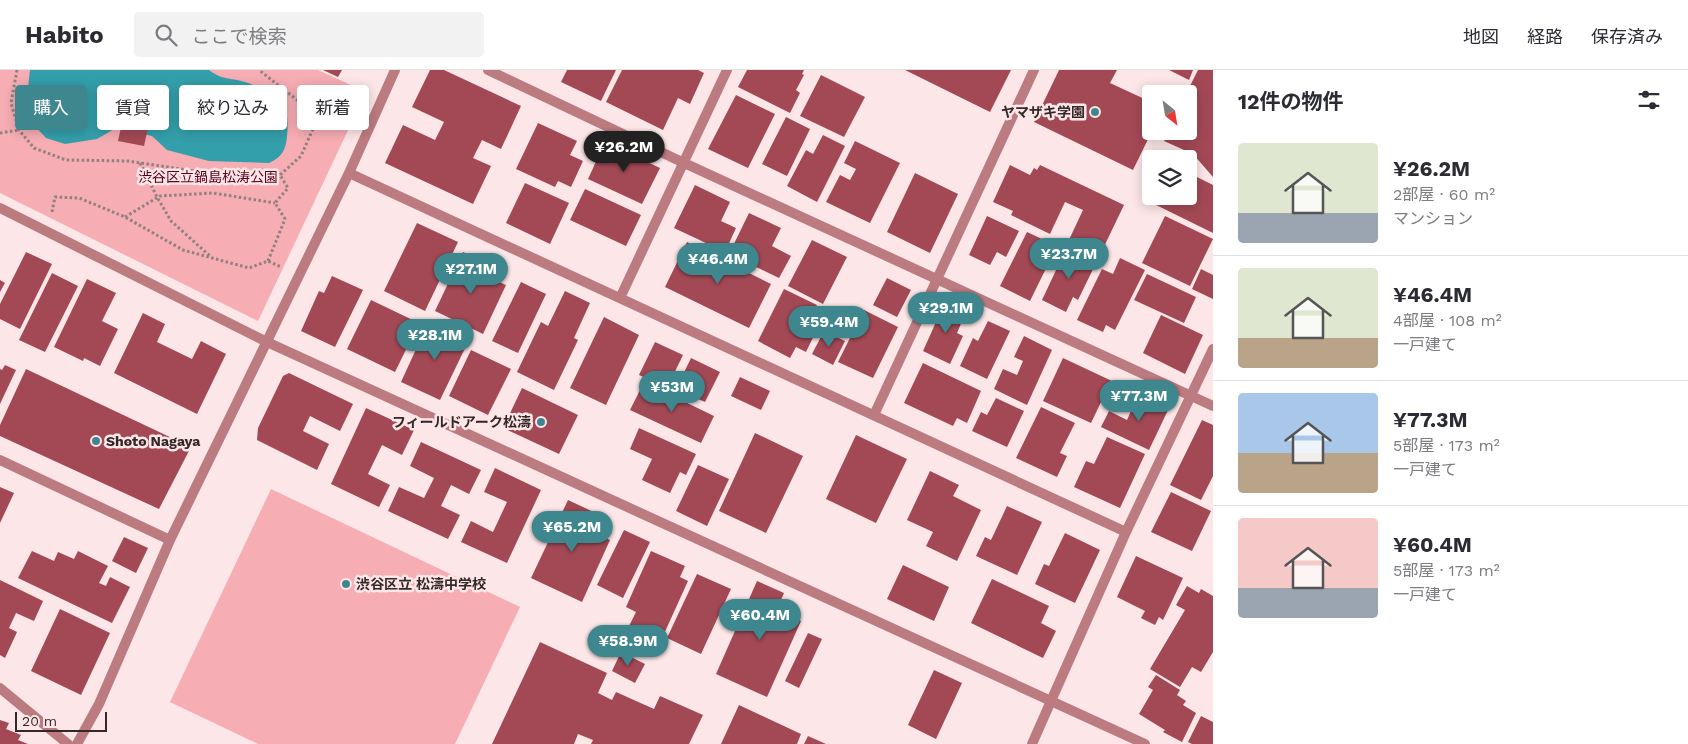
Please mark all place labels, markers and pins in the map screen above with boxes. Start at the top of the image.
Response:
place label: ヤマザキ学園 [1001,104,1085,120]
marker: ヤマザキ学園 [1089,106,1101,118]
pin: ¥26.2M [583,131,665,173]
pin: ¥23.7M [1028,238,1110,280]
pin: ¥46.4M [677,242,759,285]
pin: ¥27.1M [430,252,512,295]
pin: ¥29.1M [905,292,987,334]
pin: ¥59.4M [788,306,870,348]
pin: ¥28.1M [394,318,476,361]
pin: ¥53M [642,370,702,413]
pin: ¥77.3M [1098,380,1180,422]
place label: フィールドアーク松濤 [392,414,531,430]
marker: フィールドアーク松濤 [535,416,547,428]
place label: Shoto Nagaya [106,433,201,449]
marker: Shoto Nagaya [90,435,102,447]
pin: ¥65.2M [531,510,613,553]
place label: 渋谷区立 松濤中学校 [356,576,486,592]
marker: 渋谷区立 松濤中学校 [340,578,352,590]
pin: ¥60.4M [719,598,801,641]
pin: ¥58.9M [587,624,669,667]

